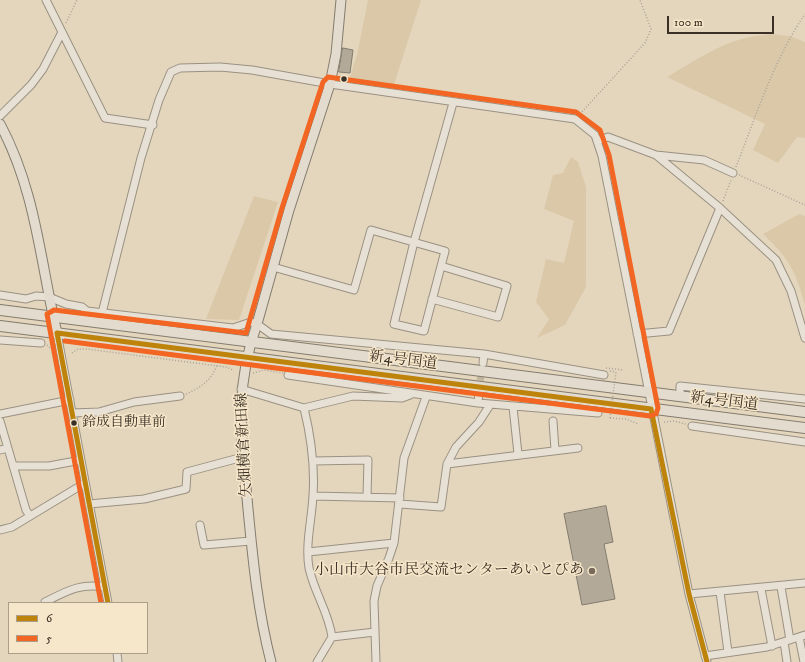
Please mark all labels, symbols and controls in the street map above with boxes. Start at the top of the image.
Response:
scale bar [669,8,776,34]
text: 100 m [674,15,703,30]
unlabelled marker [339,74,349,84]
street label: 新4号国道 [368,348,438,374]
street label: 新4号国道 [689,389,759,415]
street label: 矢畑横倉新田線 [233,392,257,498]
place label: 鈴成自動車前 [82,415,166,431]
marker: 鈴成自動車前 [69,418,79,428]
place label: 小山市大谷市民交流センターあいとぴあ [314,562,584,580]
marker: 小山市大谷市民交流センターあいとぴあ [587,566,597,576]
legend [8,602,148,654]
text: 6 [46,611,52,626]
text: 5 [46,631,52,646]

